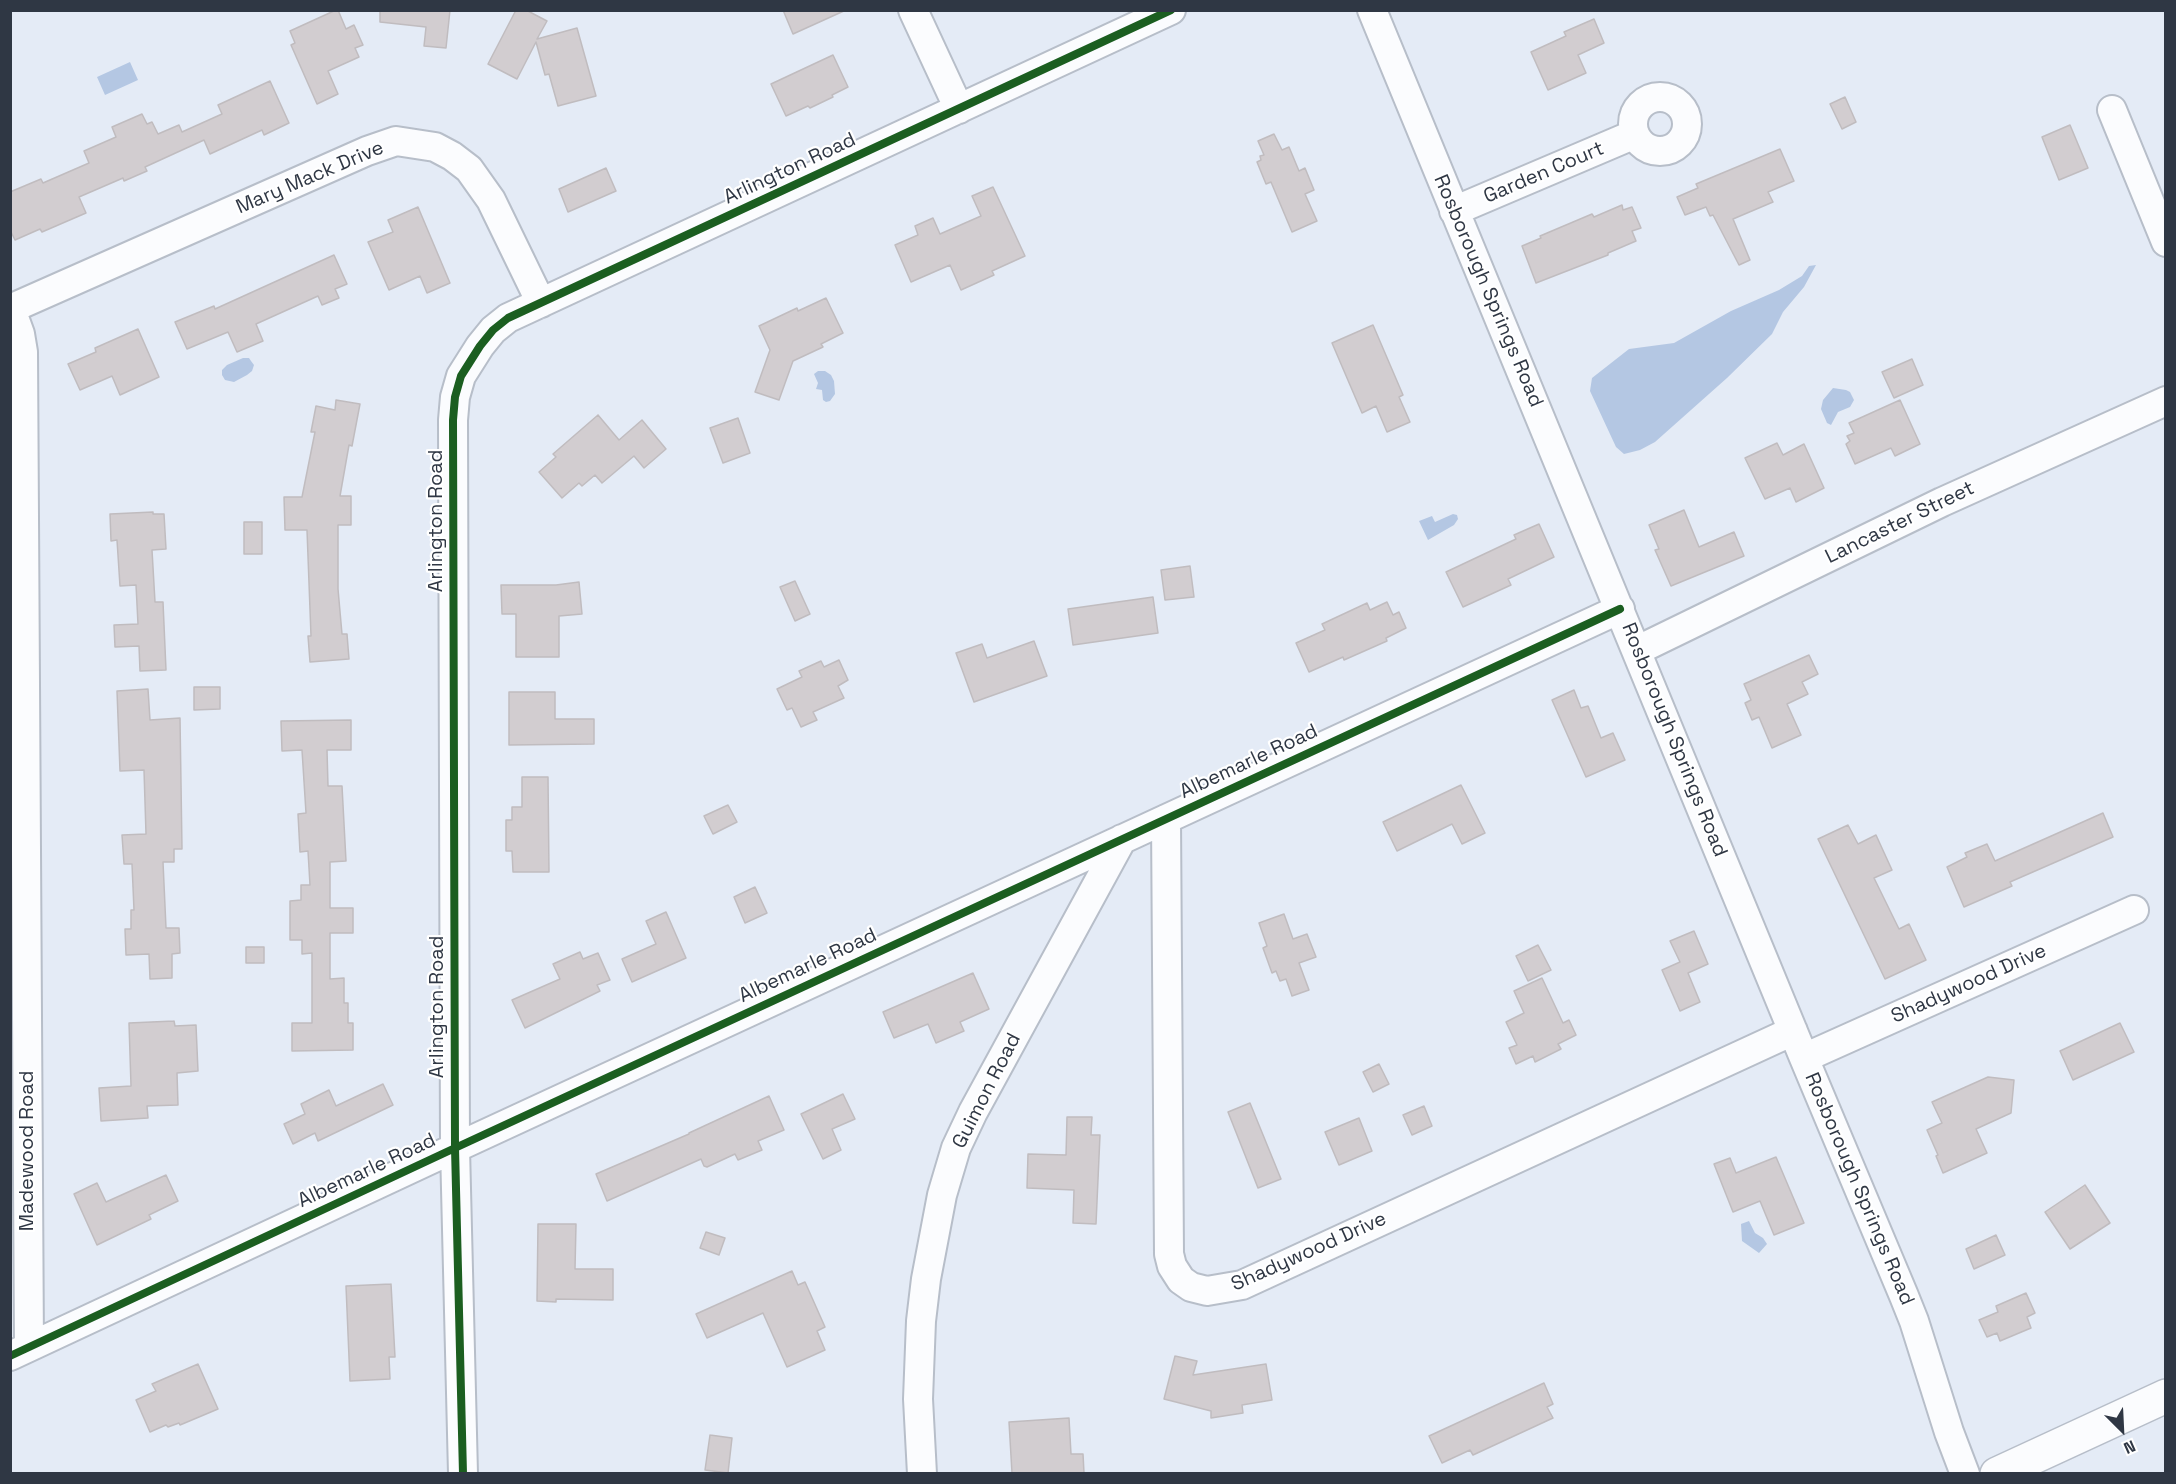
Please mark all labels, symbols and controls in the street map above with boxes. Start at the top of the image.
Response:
street label: Arlington Road [720,128,860,210]
street label: Mary Mack Drive [233,136,387,220]
street label: Garden Court [1480,137,1608,209]
street label: Rosborough Springs Road [1428,171,1548,411]
street label: Arlington Road [425,450,449,592]
street label: Lancaster Street [1822,477,1978,569]
street label: Rosborough Springs Road [1616,620,1732,860]
street label: Albemarle Road [1176,720,1322,804]
street label: Albemarle Road [735,924,881,1008]
street label: Arlington Road [426,936,450,1078]
street label: Shadywood Drive [1888,939,2050,1029]
street label: Guimon Road [948,1029,1026,1153]
street label: Rosborough Springs Road [1799,1069,1919,1309]
street label: Madewood Road [16,1071,40,1231]
street label: Albemarle Road [294,1129,440,1213]
street label: Shadywood Drive [1228,1207,1390,1297]
north arrow [2092,1400,2152,1460]
text: N [2120,1435,2139,1459]

